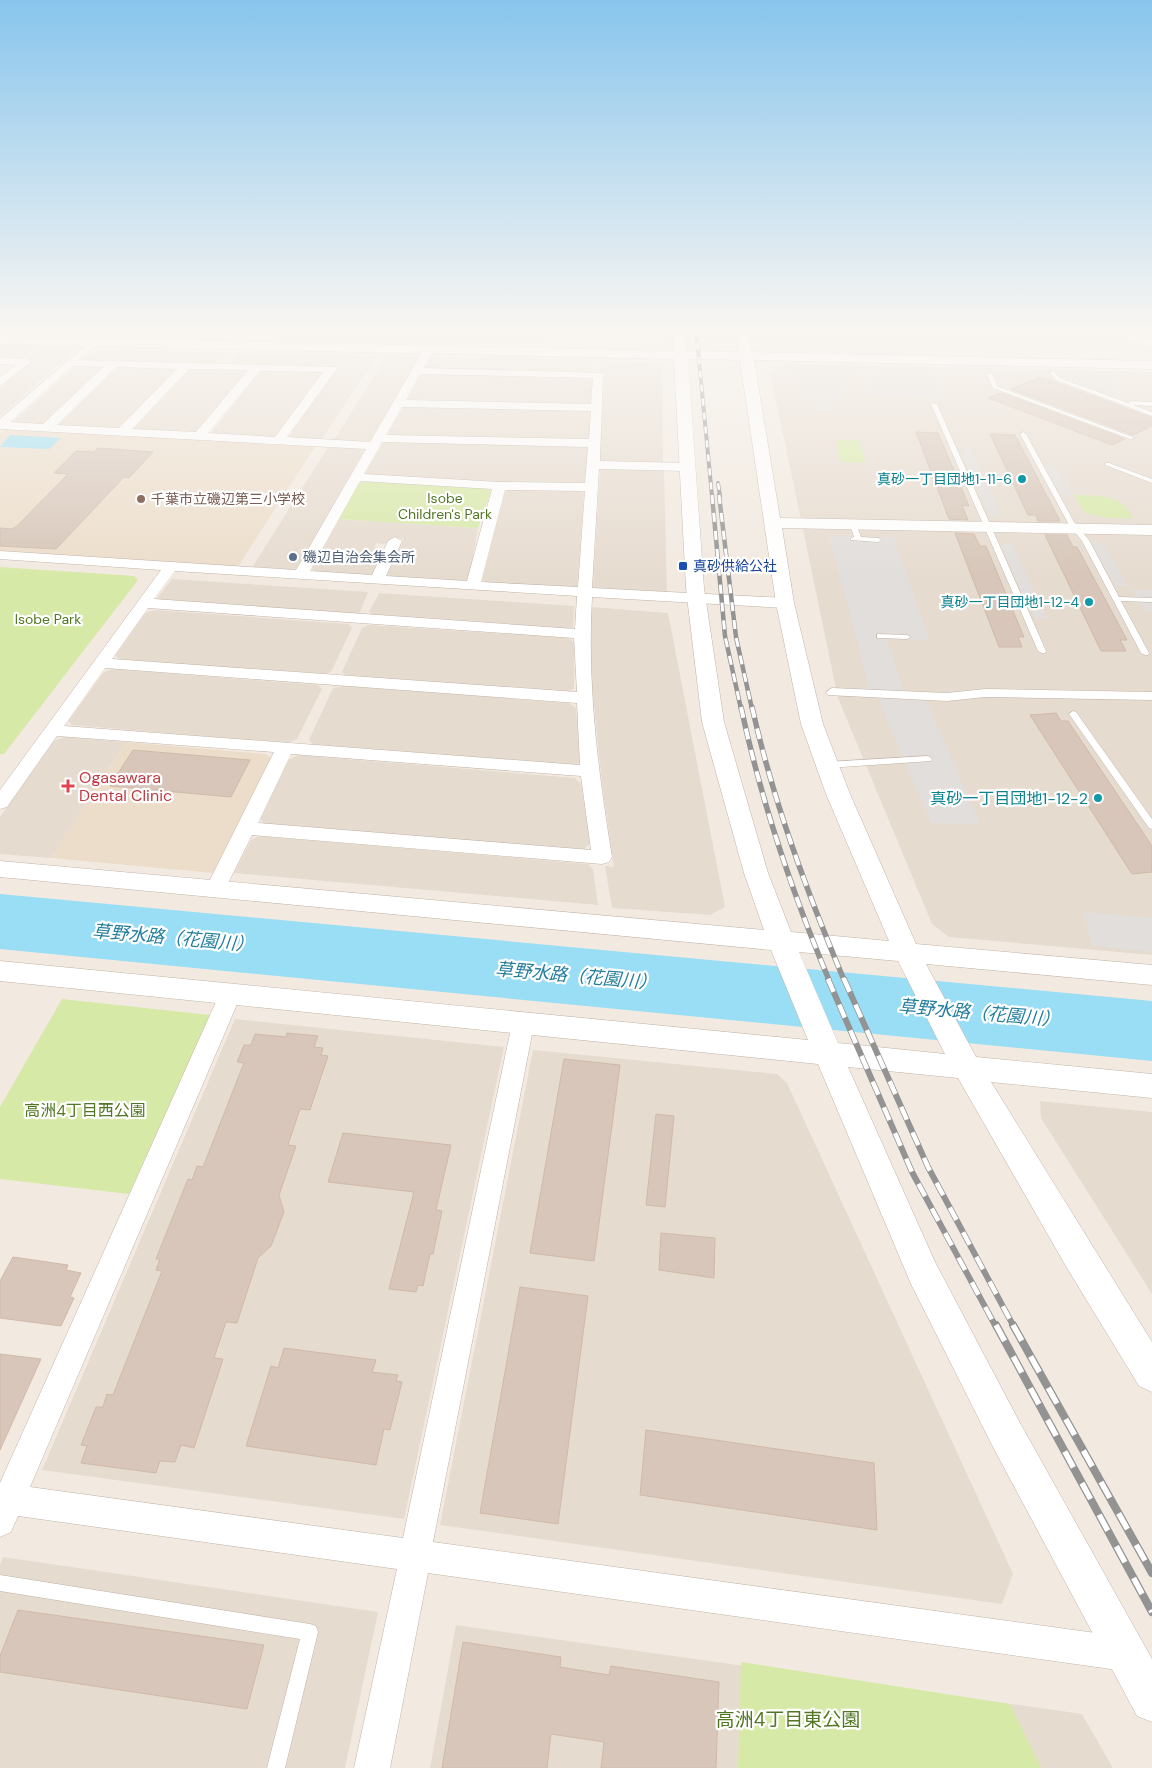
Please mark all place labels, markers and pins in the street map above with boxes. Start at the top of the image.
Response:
place label: 真砂一丁目団地1-11-6 [877,470,1012,488]
marker: 真砂一丁目団地1-11-6 [1016,473,1028,485]
place label: 千葉市立磯辺第三小学校 [151,490,305,508]
marker: 千葉市立磯辺第三小学校 [135,493,147,505]
place label: 磯辺自治会集会所 [303,548,415,566]
marker: 磯辺自治会集会所 [287,551,299,563]
place label: 真砂供給公社 [693,557,777,575]
marker: 真砂供給公社 [677,560,689,572]
place label: 真砂一丁目団地1-12-4 [941,593,1079,611]
marker: 真砂一丁目団地1-12-4 [1083,596,1095,608]
place label: Ogasawara Dental Clinic [79,767,172,806]
marker: Ogasawara Dental Clinic [61,779,75,793]
place label: 真砂一丁目団地1-12-2 [930,788,1088,809]
marker: 真砂一丁目団地1-12-2 [1092,792,1104,804]

